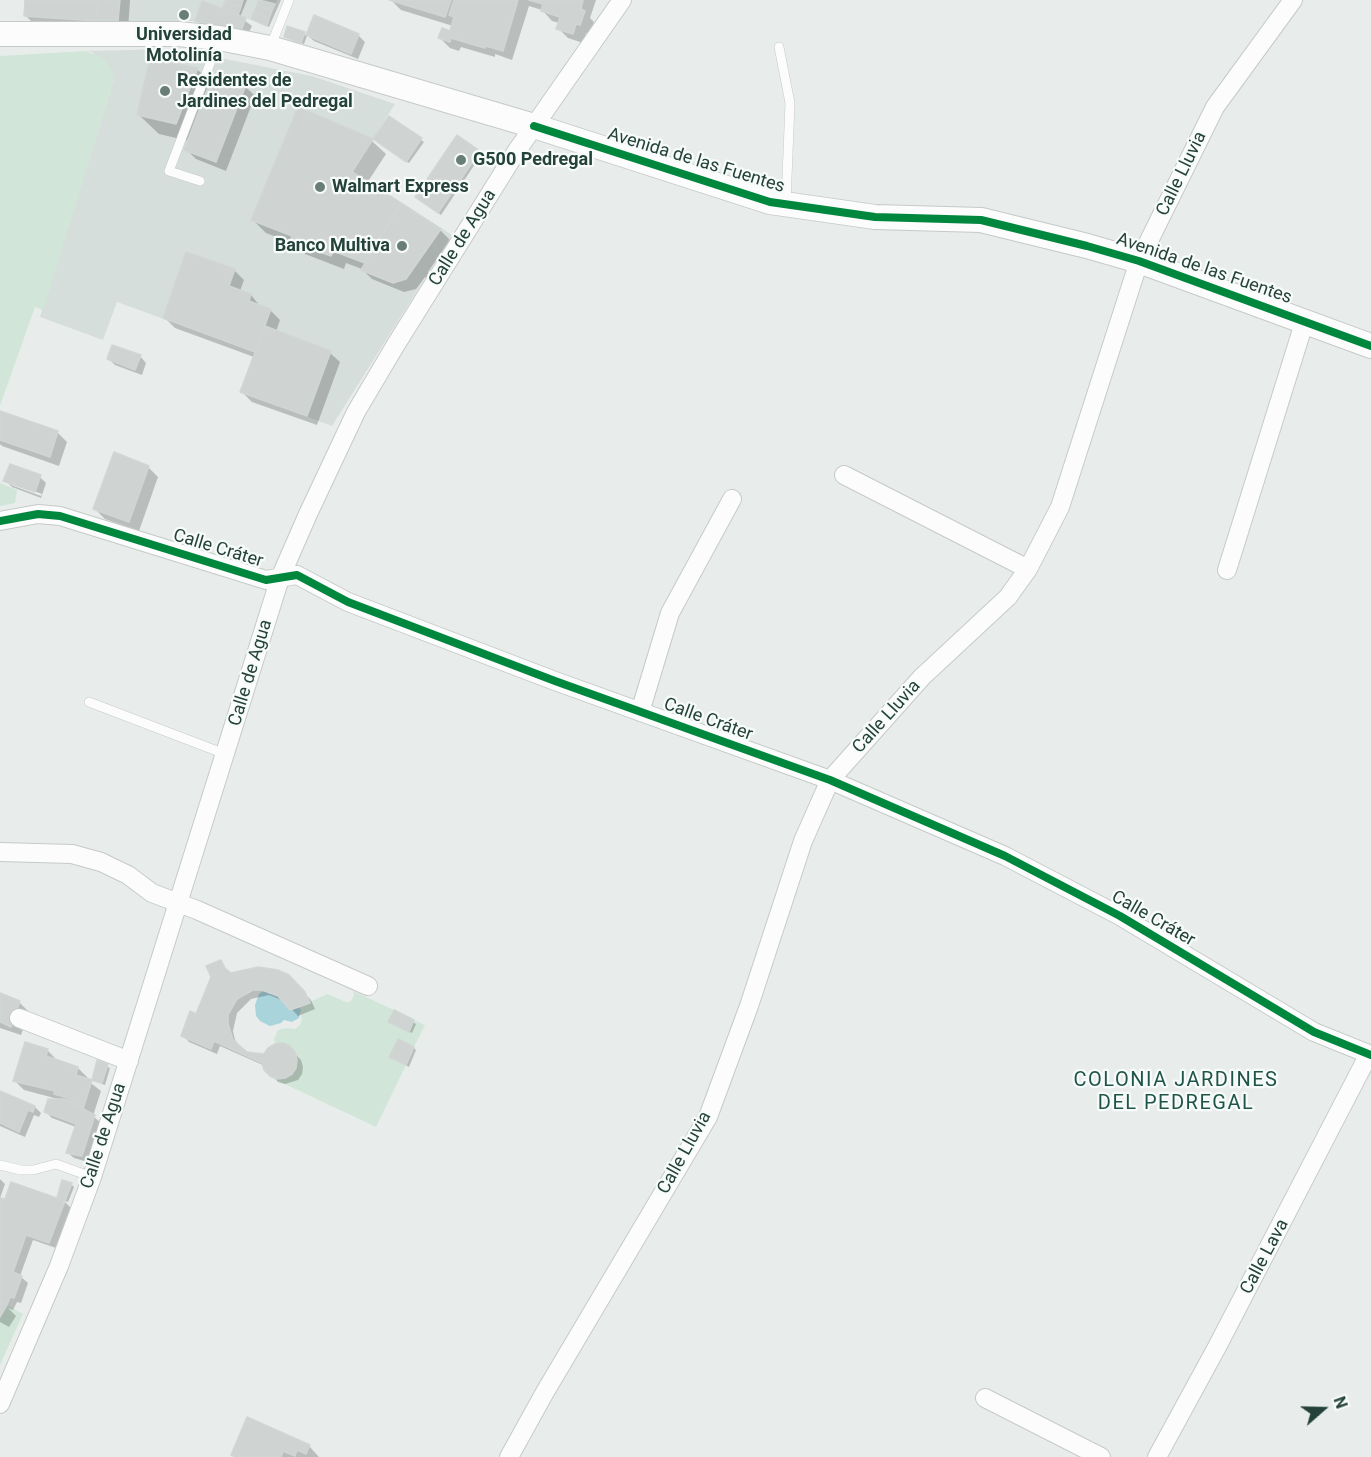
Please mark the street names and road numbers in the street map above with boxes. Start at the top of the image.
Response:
street label: Avenida de las Fuentes [605,124,787,198]
street label: Calle Lluvia [1152,128,1212,220]
street label: Calle de Agua [425,186,501,290]
street label: Avenida de las Fuentes [1113,229,1295,309]
street label: Calle Cráter [170,525,266,573]
street label: Calle de Agua [225,617,277,729]
street label: Calle Lluvia [848,676,926,758]
street label: Calle Cráter [661,694,755,746]
street label: Calle Cráter [1107,886,1199,952]
street label: Calle de Agua [77,1080,131,1192]
street label: Calle Lluvia [653,1108,717,1198]
street label: Calle Lava [1236,1216,1294,1298]

